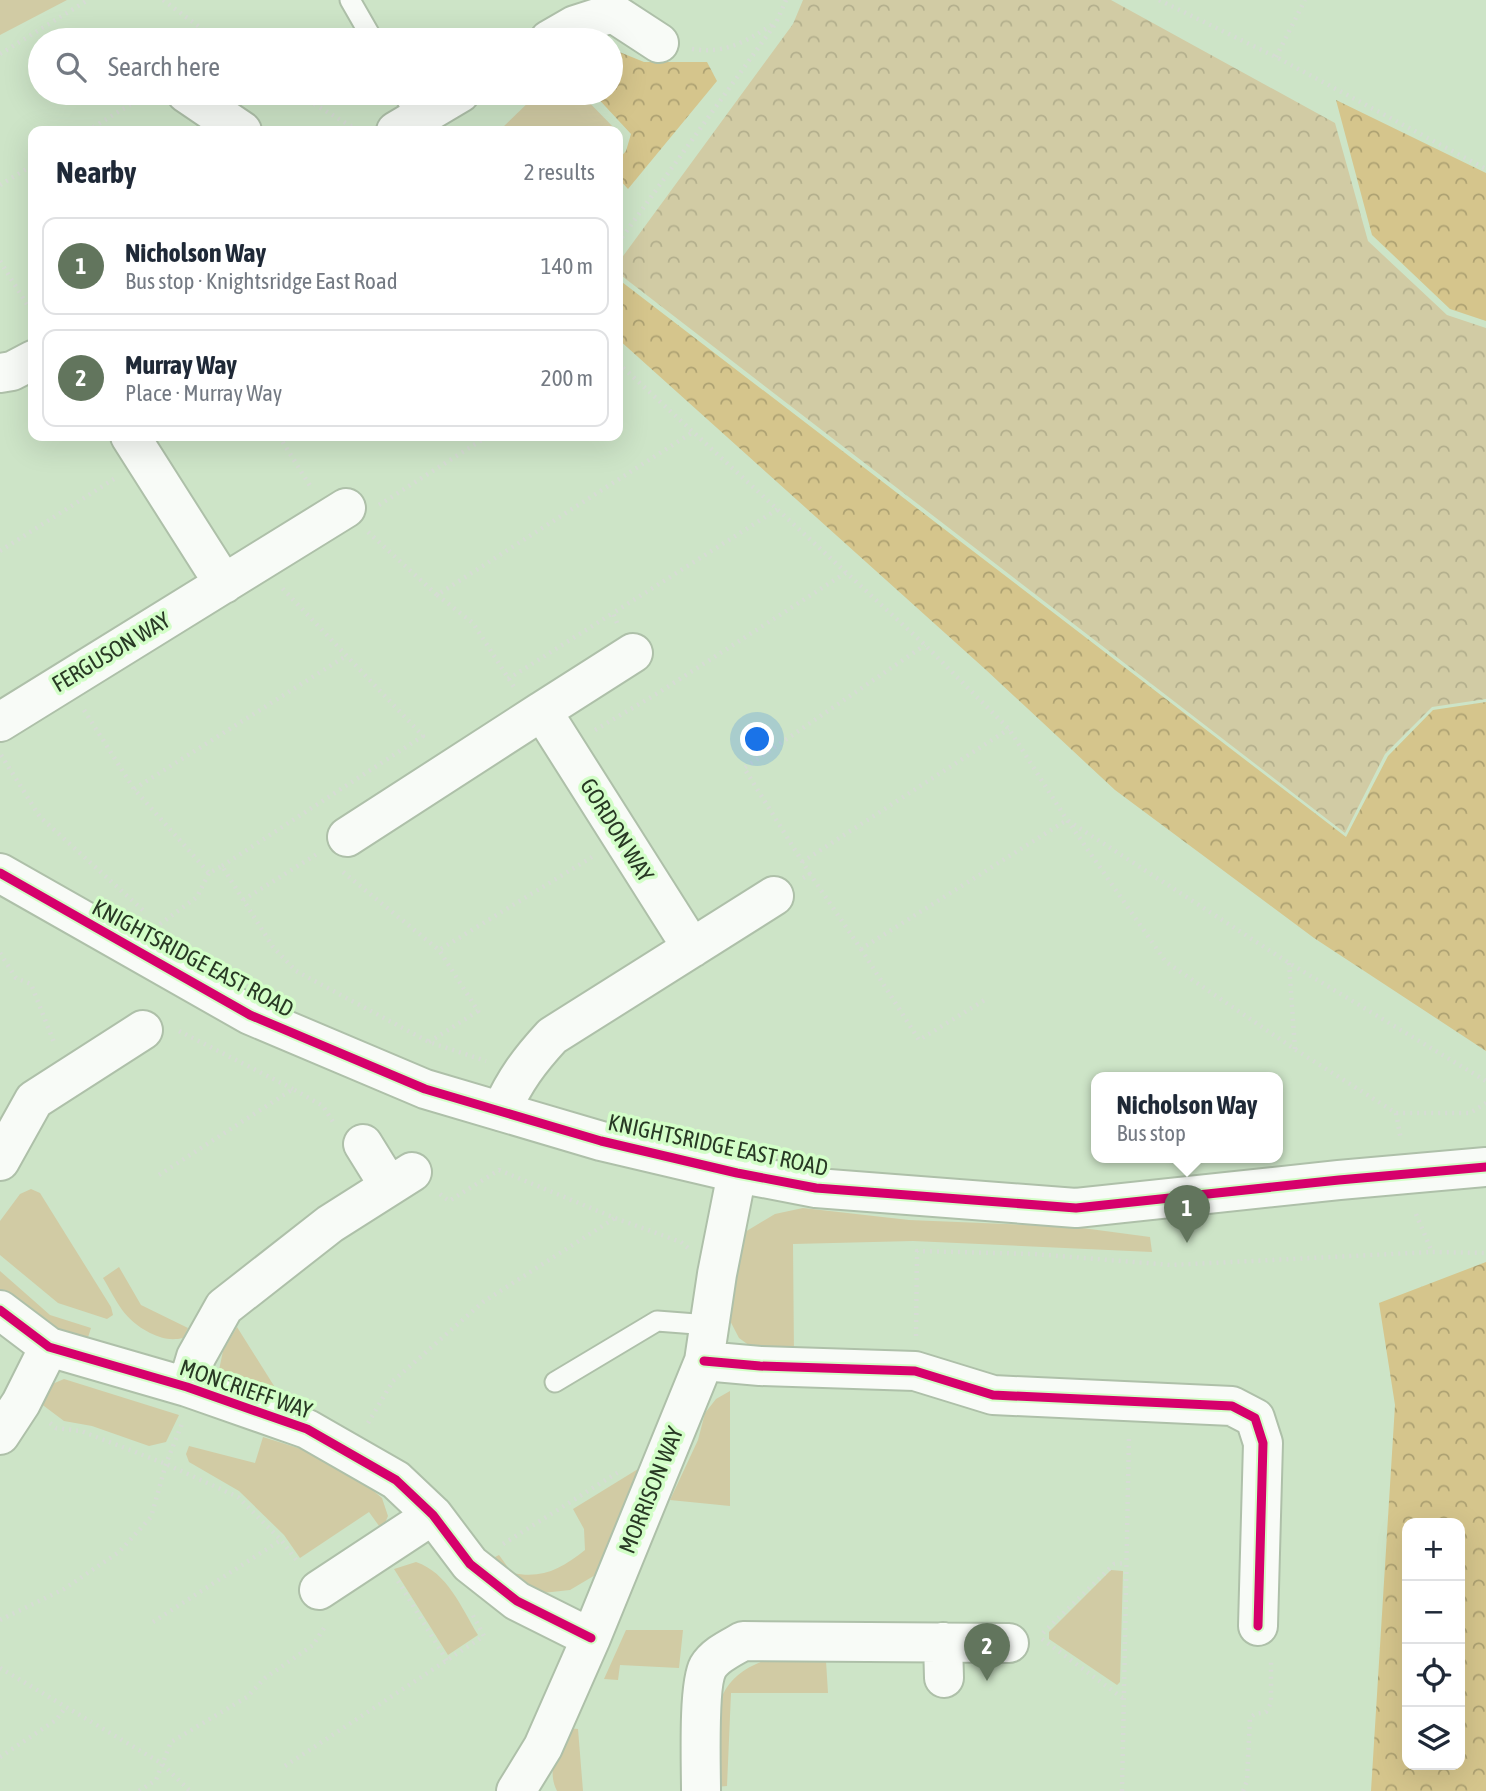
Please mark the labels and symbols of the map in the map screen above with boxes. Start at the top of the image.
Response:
street label: FERGUSON WAY [48,606,175,697]
your location [740,722,774,756]
street label: GORDON WAY [575,774,659,887]
street label: KNIGHTSRIDGE EAST ROAD [88,894,298,1022]
street label: KNIGHTSRIDGE EAST ROAD [606,1109,830,1181]
pin: 1 [1164,1185,1210,1243]
street label: MONCRIEFF WAY [176,1354,316,1424]
street label: MORRISON WAY [614,1422,688,1557]
pin: 2 [964,1623,1010,1681]

